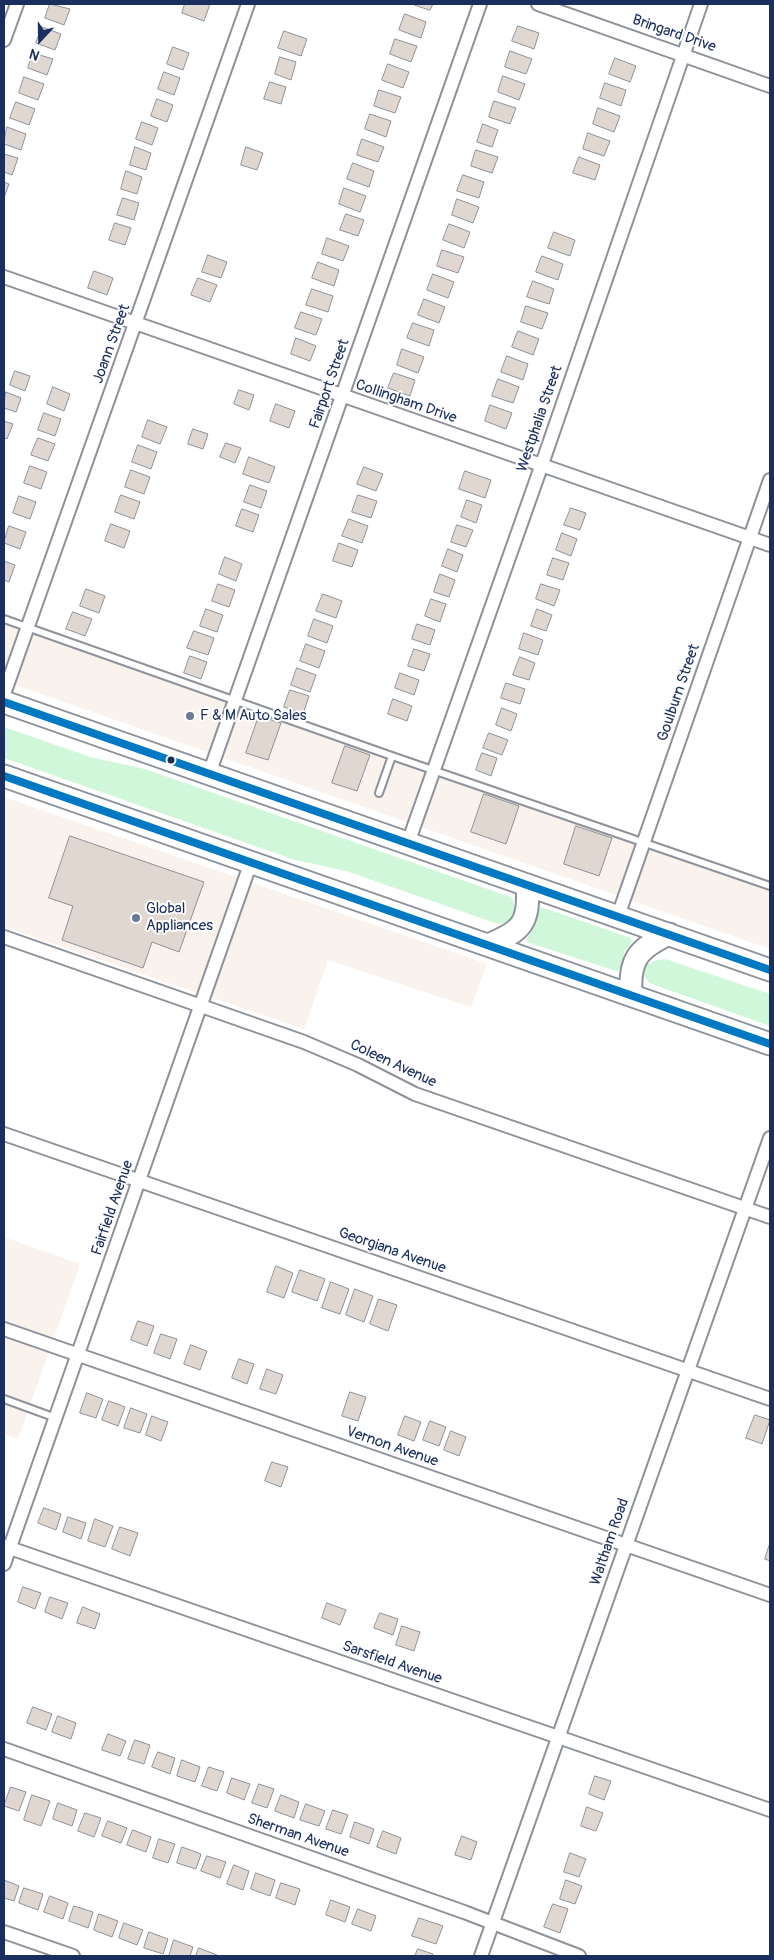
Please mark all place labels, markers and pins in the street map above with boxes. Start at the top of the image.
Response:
place label: F & M Auto Sales [200,707,306,725]
marker: F & M Auto Sales [184,710,196,722]
unlabelled marker [166,755,176,765]
place label: Global Appliances [146,900,213,935]
marker: Global Appliances [130,912,142,924]

